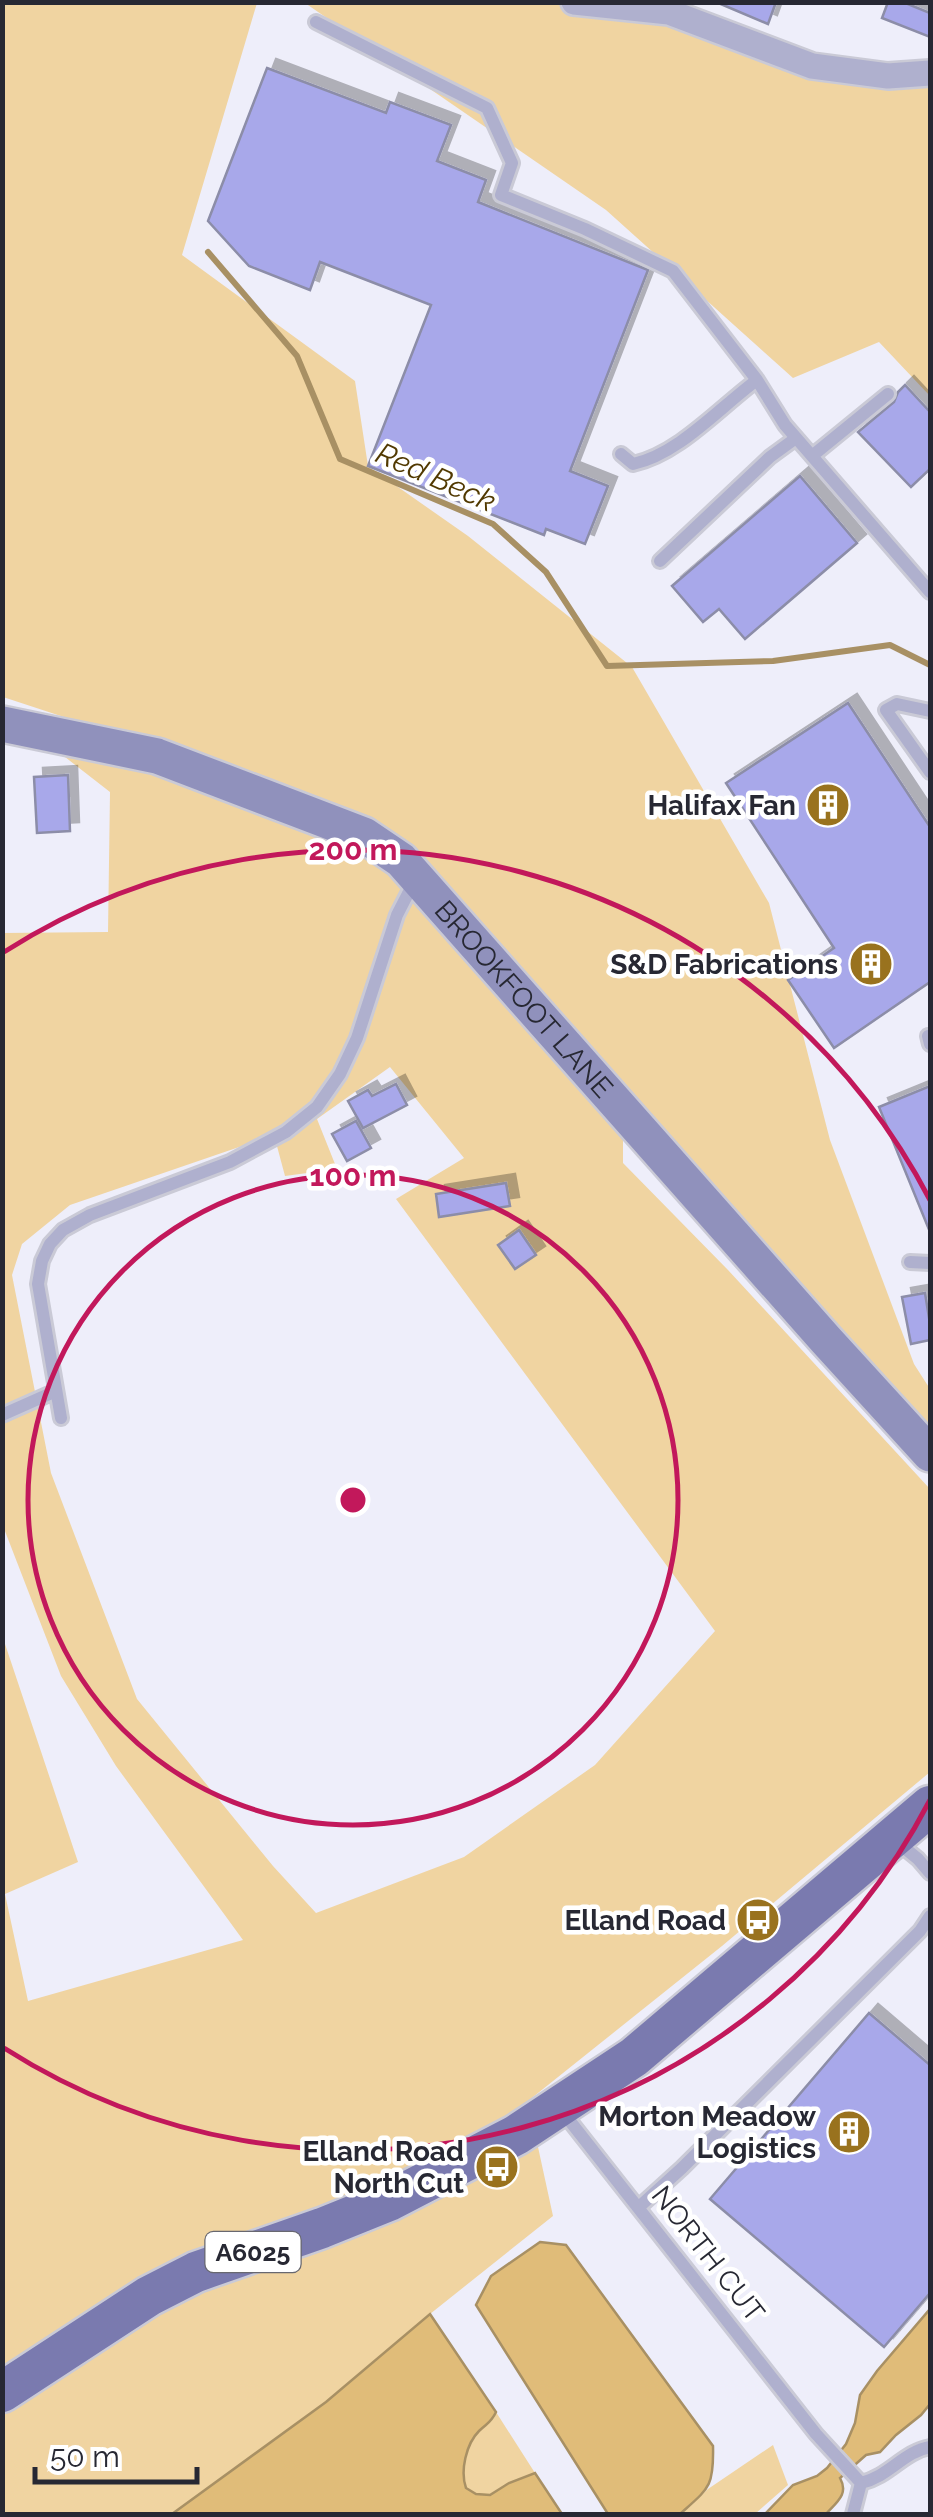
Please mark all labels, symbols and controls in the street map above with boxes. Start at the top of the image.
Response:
water label: Red Beck [371,435,501,519]
building icon: Halifax Fan [805,782,851,828]
place label: Halifax Fan [647,789,796,822]
text: 200 m [309,832,397,867]
street label: BROOKFOOT LANE [428,894,620,1104]
building icon: S&D Fabrications [848,941,894,987]
place label: S&D Fabrications [610,948,838,981]
text: 100 m [310,1158,396,1193]
centre of rings [335,1482,371,1518]
bus stop icon: Elland Road [735,1897,781,1943]
place label: Elland Road [564,1904,726,1937]
place label: Morton Meadow Logistics [598,2100,816,2165]
building icon: Morton Meadow Logistics [826,2109,872,2155]
place label: Elland Road North Cut [302,2135,464,2200]
bus stop icon: Elland Road North Cut [474,2144,520,2190]
street label: NORTH CUT [645,2180,771,2328]
road number: A6025 [206,2232,300,2272]
scale bar [35,2422,198,2484]
text: 50 m [50,2439,120,2474]

